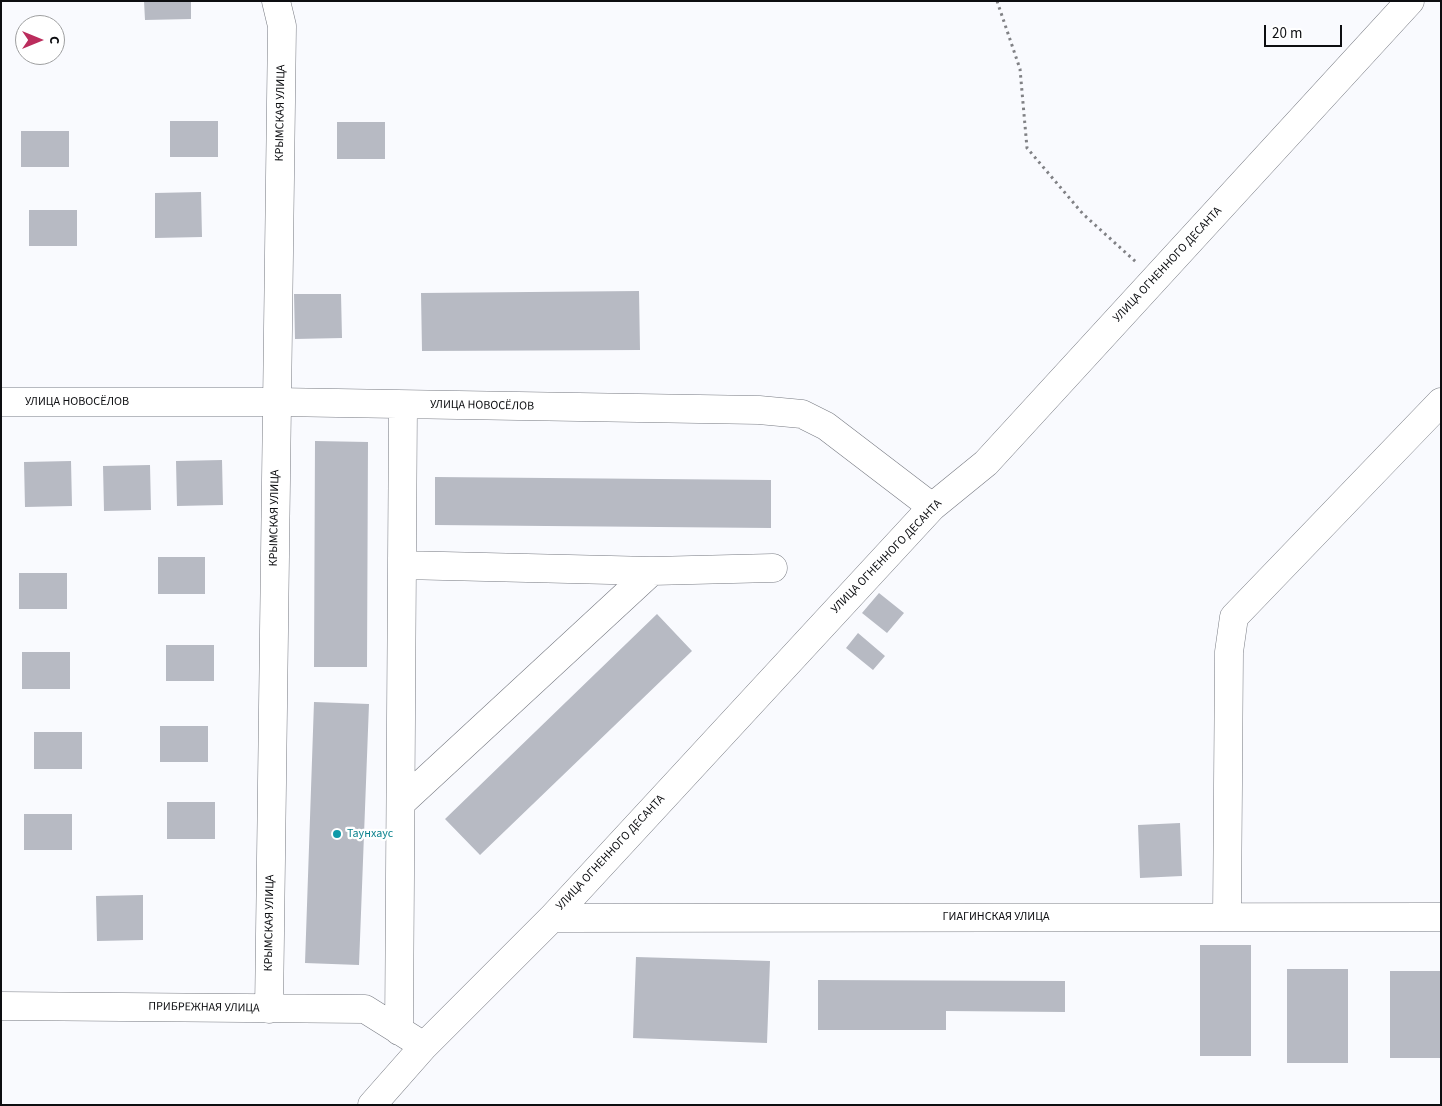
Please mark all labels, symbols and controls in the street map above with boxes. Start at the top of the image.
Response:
north arrow [15,15,65,65]
scale bar [1267,15,1344,47]
text: 20 m [1272,23,1302,44]
text: С [44,36,64,44]
street label: КРЫМСКАЯ УЛИЦА [273,64,289,162]
street label: УЛИЦА ОГНЕННОГО ДЕСАНТА [1111,204,1225,326]
street label: УЛИЦА НОВОСЁЛОВ [25,395,129,409]
street label: УЛИЦА НОВОСЁЛОВ [430,398,534,414]
street label: КРЫМСКАЯ УЛИЦА [267,469,283,567]
street label: УЛИЦА ОГНЕННОГО ДЕСАНТА [829,497,945,617]
street label: УЛИЦА ОГНЕННОГО ДЕСАНТА [554,792,668,914]
place label: Таунхаус [347,827,393,841]
marker: Таунхаус [331,828,343,840]
street label: КРЫМСКАЯ УЛИЦА [262,874,278,972]
street label: ГИАГИНСКАЯ УЛИЦА [943,910,1049,924]
street label: ПРИБРЕЖНАЯ УЛИЦА [148,1000,260,1016]

